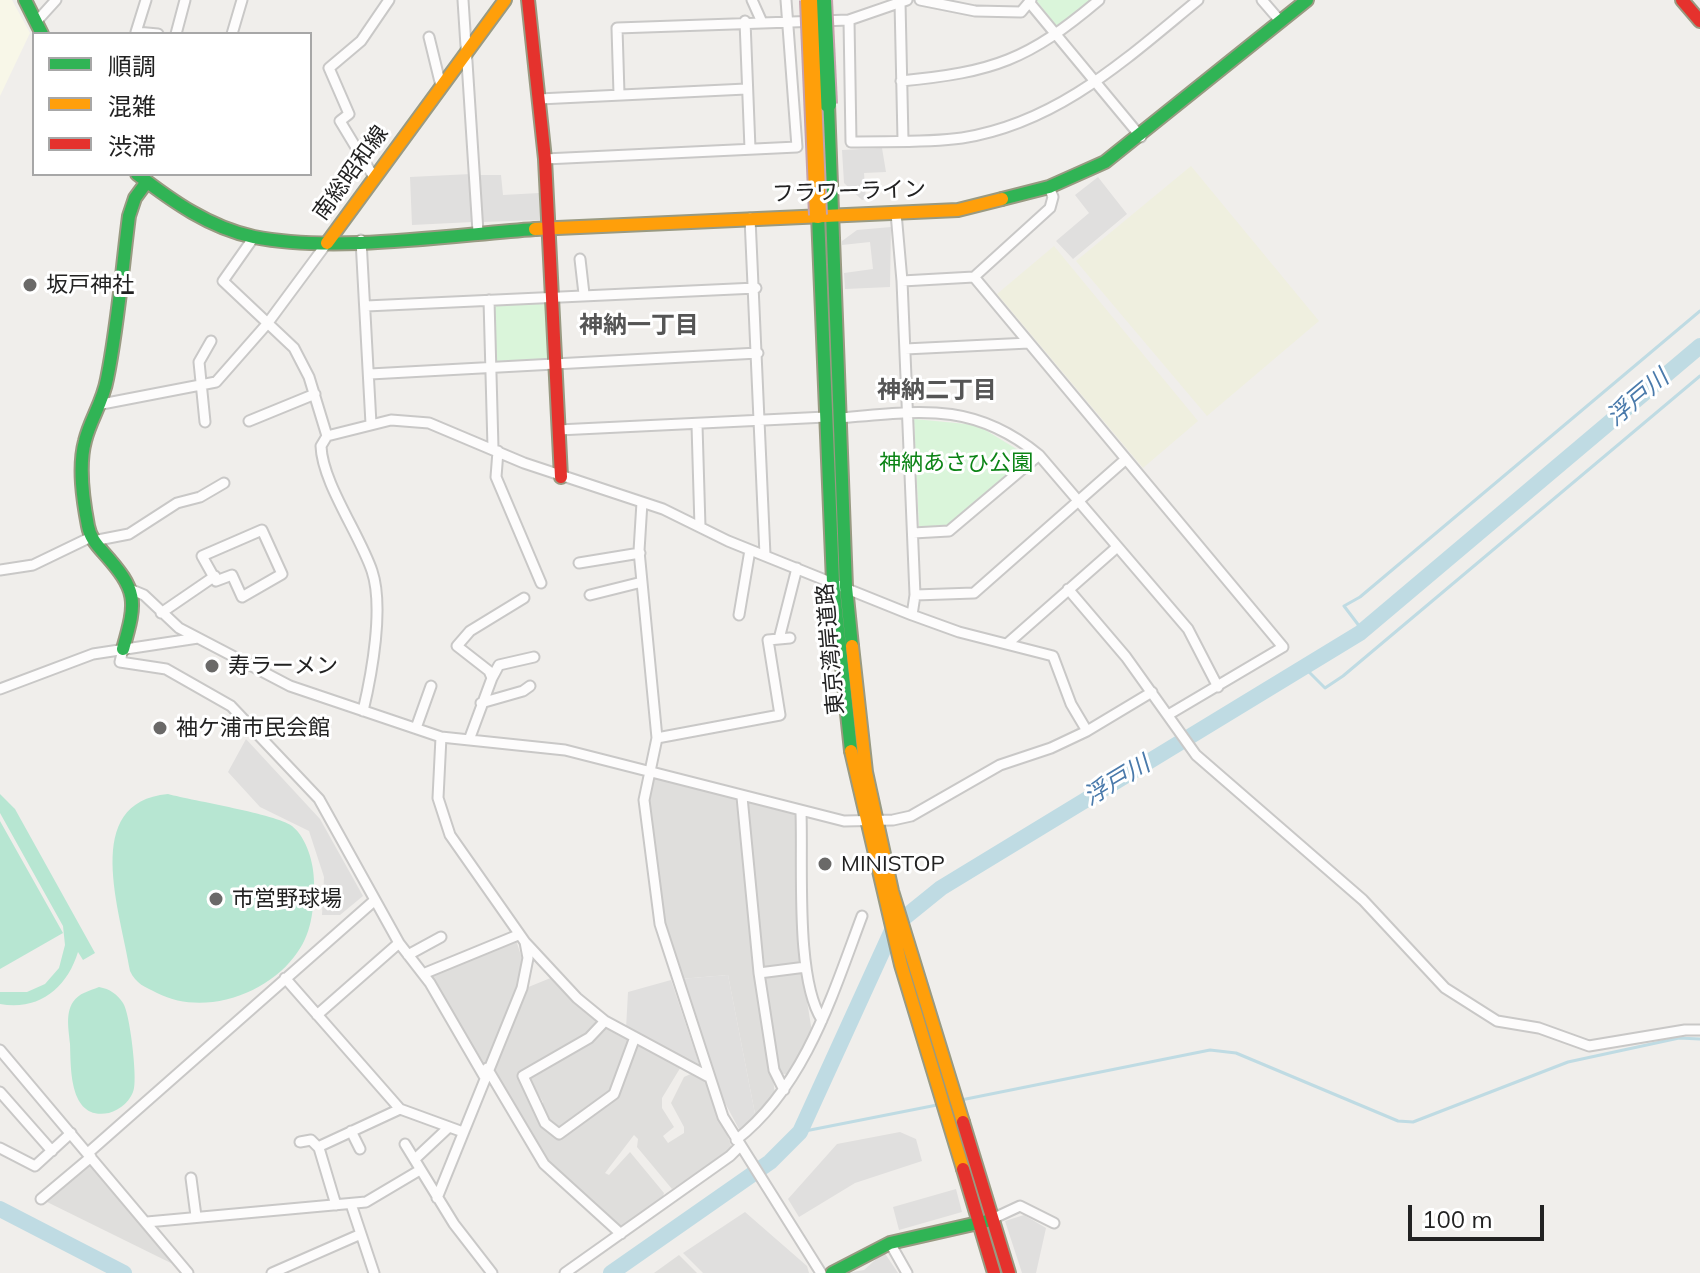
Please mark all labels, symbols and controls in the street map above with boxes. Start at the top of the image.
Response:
legend [32,32,312,176]
text: 順調 [108,51,156,81]
text: 混雑 [108,91,156,121]
street label: 南総昭和線 [308,121,394,225]
text: 渋滞 [108,131,156,161]
street label: フラワーライン [772,176,926,208]
place label: 坂戸神社 [46,272,134,298]
marker: 坂戸神社 [21,276,39,294]
district label: 神納一丁目 [579,312,699,340]
water label: 浮戸川 [1601,364,1675,432]
district label: 神納二丁目 [877,377,997,405]
park label: 神納あさひ公園 [879,450,1033,476]
street label: 東京湾岸道路 [812,582,850,716]
place label: 寿ラーメン [228,653,338,679]
marker: 寿ラーメン [203,657,221,675]
place label: 袖ケ浦市民会館 [176,715,330,741]
marker: 袖ケ浦市民会館 [151,719,169,737]
water label: 浮戸川 [1079,750,1155,812]
place label: MINISTOP [841,851,945,877]
marker: MINISTOP [816,855,834,873]
place label: 市営野球場 [232,886,342,912]
marker: 市営野球場 [207,890,225,908]
scale bar [1412,1189,1548,1239]
text: 100 m [1422,1204,1493,1234]

